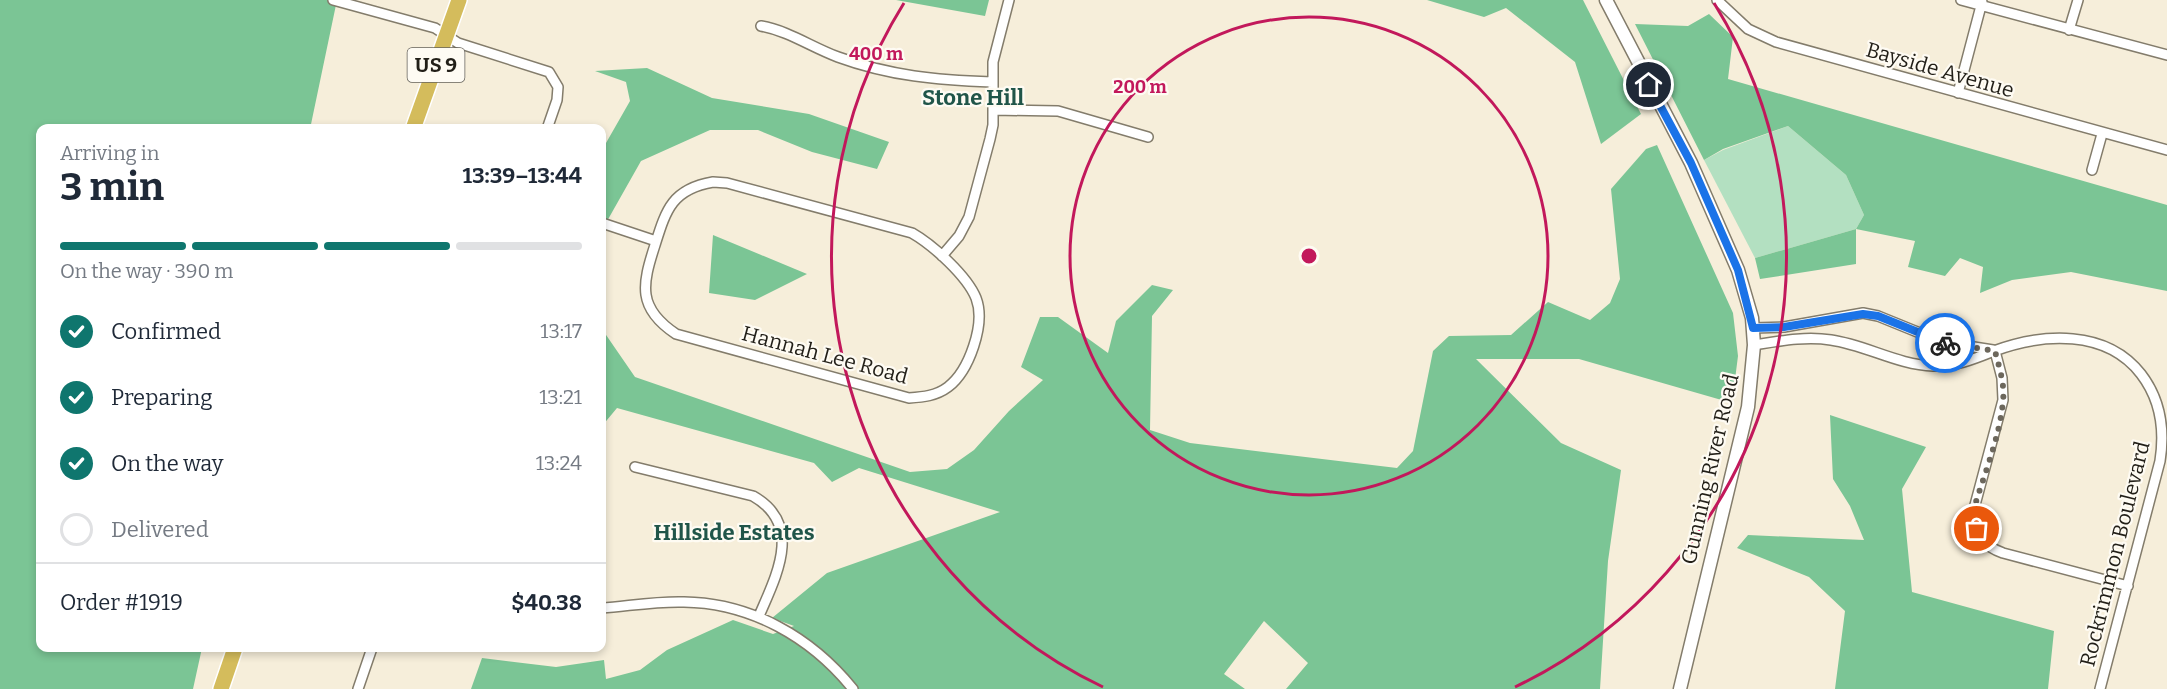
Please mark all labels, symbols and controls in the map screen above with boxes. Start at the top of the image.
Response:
street label: Bayside Avenue [1863,36,2017,104]
text: 400 m [849,43,903,65]
road number: US 9 [408,48,464,82]
pin [1623,59,1674,110]
icon: home [1632,68,1665,101]
text: 200 m [1113,76,1167,98]
district label: Stone Hill [922,84,1024,111]
text: Arriving in [60,141,159,165]
text: 13:39–13:44 [462,162,582,189]
text: 3 min [60,164,164,210]
centre of rings [1299,246,1319,266]
text: On the way · 390 m [60,259,233,283]
courier [1915,313,1975,373]
icon: check [60,315,93,348]
text: Confirmed [111,318,221,345]
text: 13:17 [540,319,582,343]
street label: Hannah Lee Road [739,320,911,390]
icon: bike [1929,327,1962,360]
street label: Gunning River Road [1675,371,1745,567]
icon: check [60,381,93,414]
text: Preparing [111,384,213,411]
text: 13:21 [539,385,582,409]
street label: Rockrimmon Boulevard [2074,439,2156,669]
icon: check [60,447,93,480]
text: On the way [111,450,223,477]
text: 13:24 [536,451,582,475]
pin [1951,503,2002,554]
icon: bag [1960,512,1993,545]
text: Delivered [111,516,209,543]
district label: Hillside Estates [653,519,815,546]
text: Order #1919 [60,589,183,616]
text: $40.38 [511,589,582,616]

